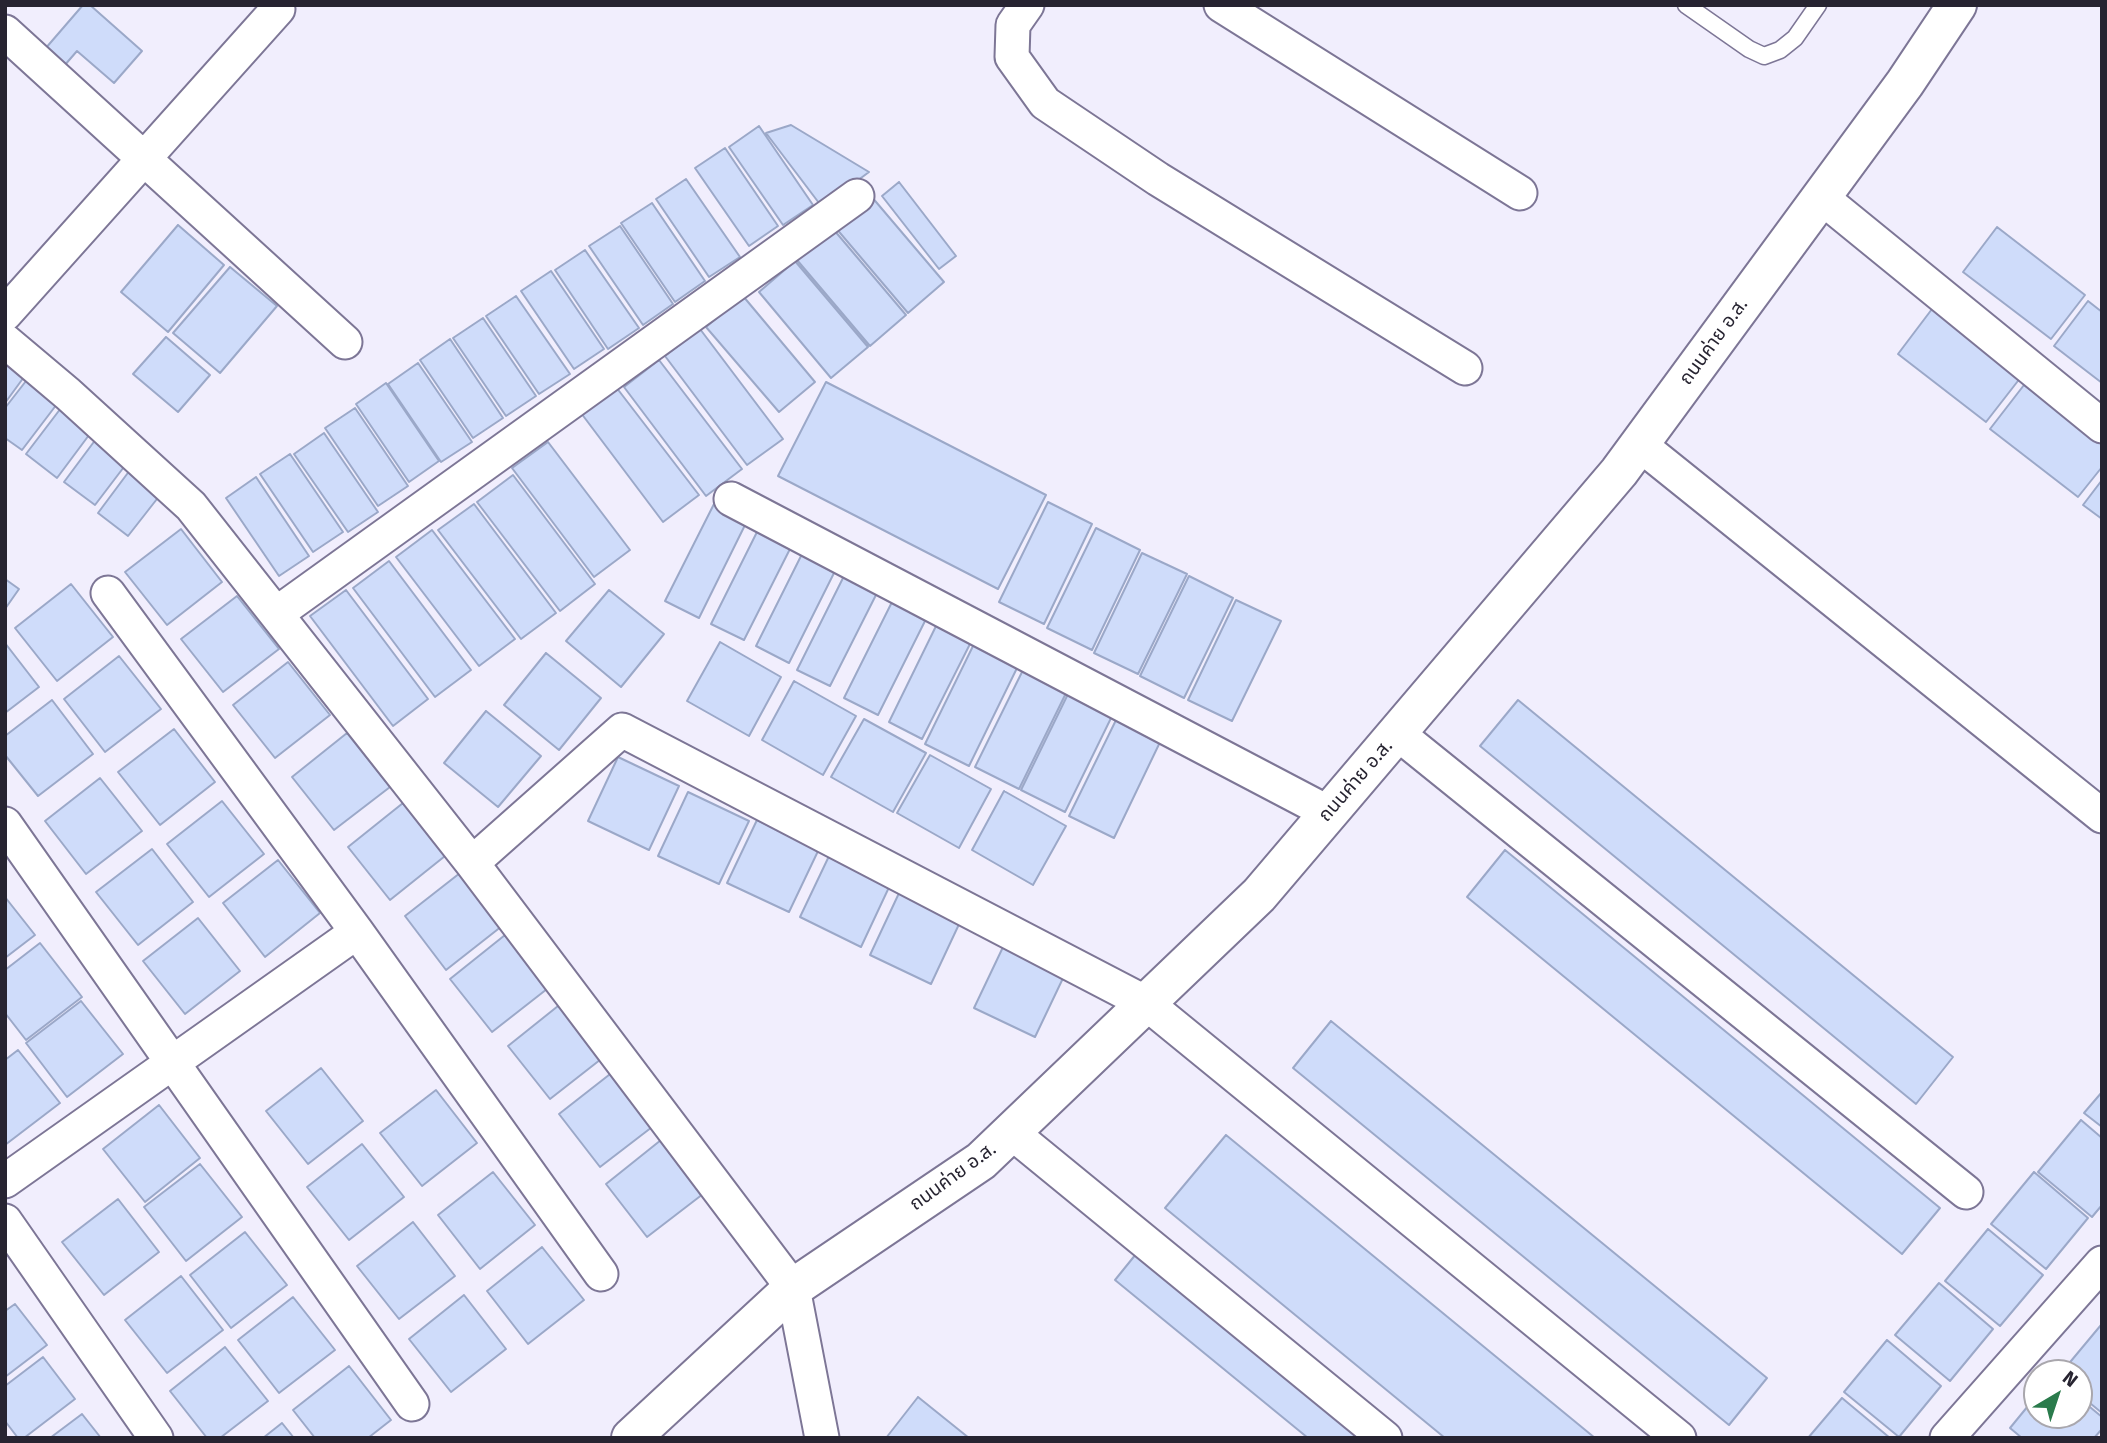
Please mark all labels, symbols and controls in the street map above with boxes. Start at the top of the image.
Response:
street label: ถนนค่าย อ.ส. [1675,294,1753,390]
street label: ถนนค่าย อ.ส. [1314,735,1398,827]
street label: ถนนค่าย อ.ส. [905,1138,1001,1216]
north arrow [2023,1359,2093,1429]
text: N [2058,1366,2082,1392]

